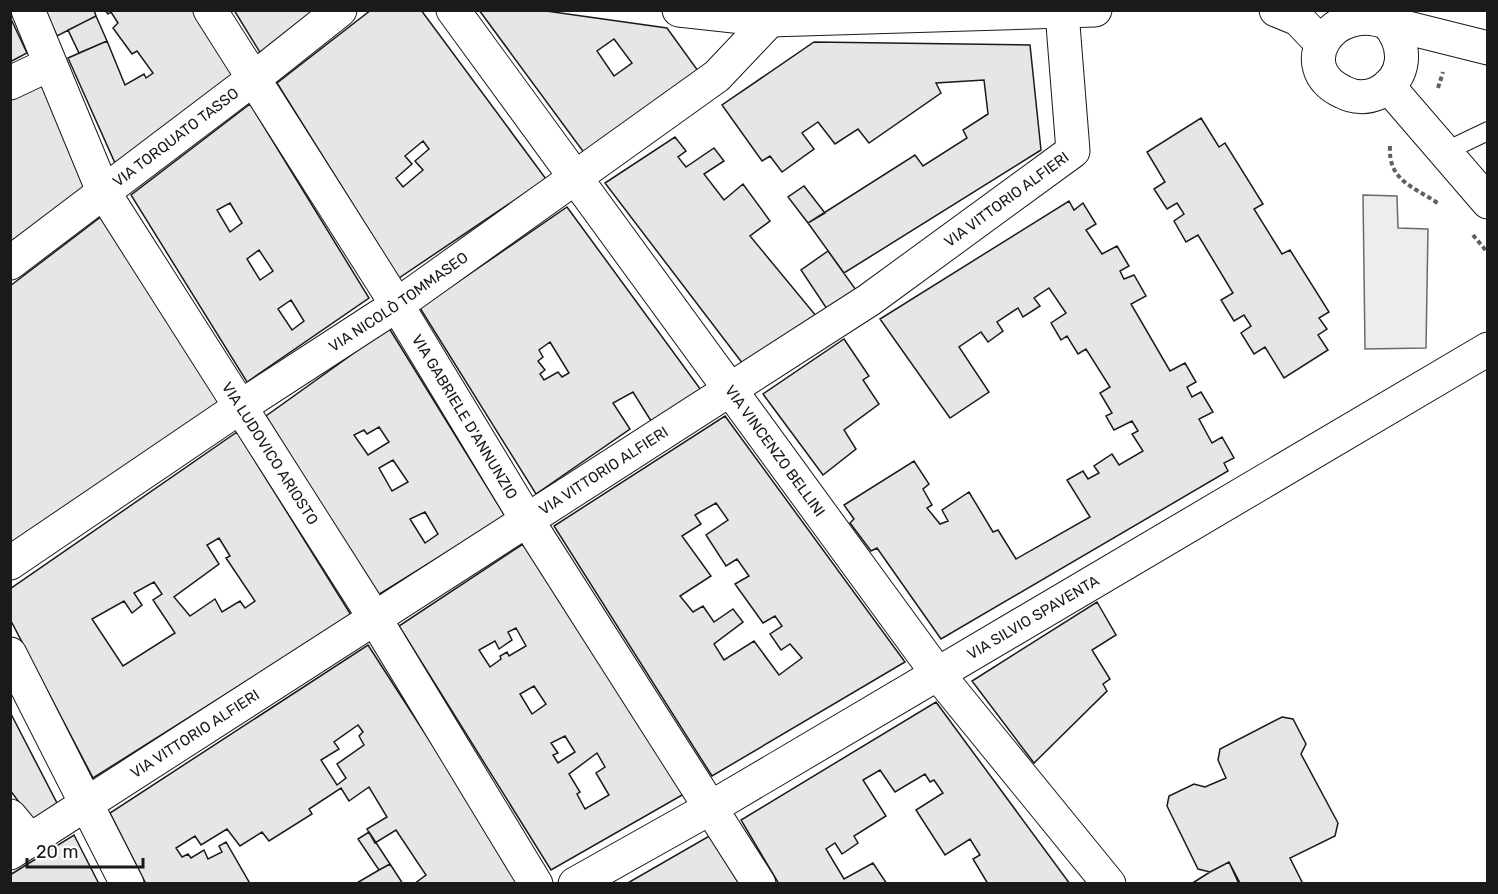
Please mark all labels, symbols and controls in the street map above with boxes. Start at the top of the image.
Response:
street label: VIA TORQUATO TASSO [109,84,242,191]
street label: VIA VITTORIO ALFIERI [941,148,1072,251]
street label: VIA NICOLÒ TOMMASEO [325,248,472,356]
street label: VIA GABRIELE D'ANNUNZIO [408,331,521,503]
street label: VIA LUDOVICO ARIOSTO [218,379,322,528]
street label: VIA VINCENZO BELLINI [721,382,829,520]
street label: VIA VITTORIO ALFIERI [536,423,672,519]
street label: VIA SILVIO SPAVENTA [964,572,1102,663]
street label: VIA VITTORIO ALFIERI [127,686,263,782]
scale bar [27,831,142,869]
text: 20 m [36,841,78,863]

